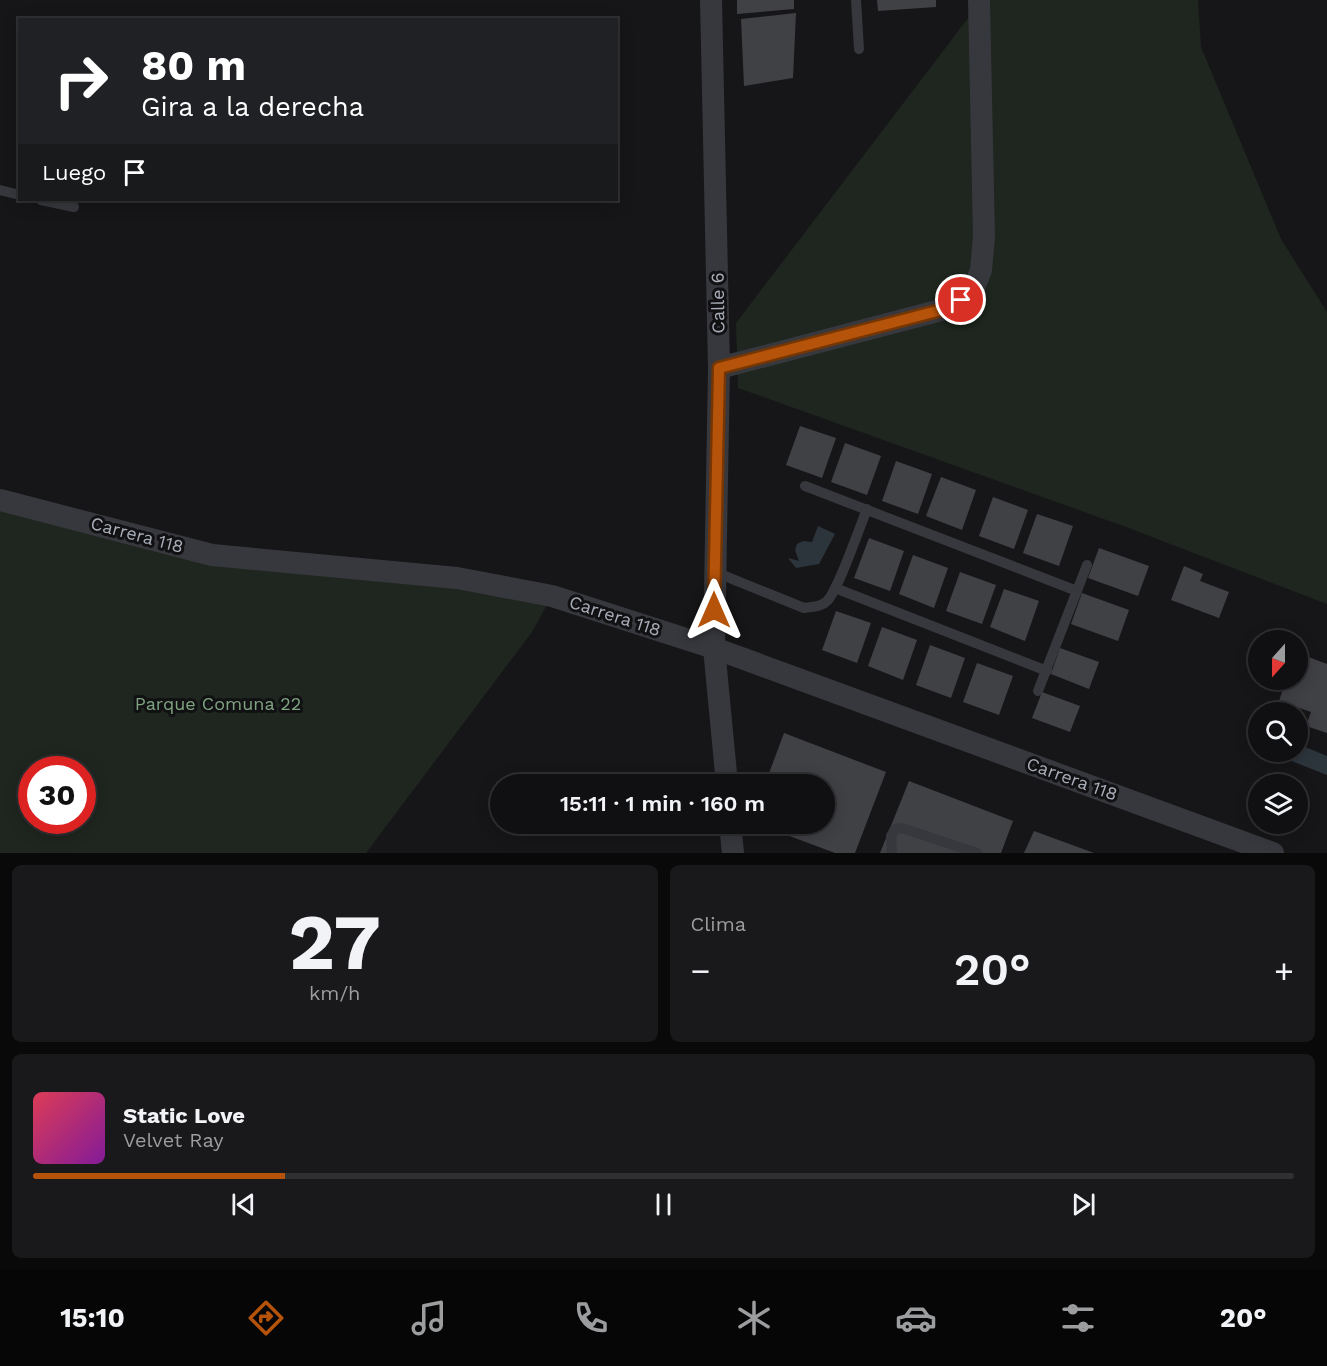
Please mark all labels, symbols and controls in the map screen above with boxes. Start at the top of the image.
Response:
text: 80 m [141,41,246,90]
icon: right [42,42,120,120]
text: Gira a la derecha [141,91,364,123]
icon: arrive [118,156,151,189]
text: Luego [42,160,106,185]
street label: Calle 6 [706,272,729,334]
pin [935,274,986,325]
icon: arrive [944,283,977,316]
street label: Carrera 118 [88,512,186,557]
position arrow [682,578,746,642]
street label: Carrera 118 [567,591,664,640]
north arrow [1248,630,1308,690]
map controls [1248,630,1308,834]
park label: Parque Comuna 22 [135,693,301,714]
button: search [1248,702,1308,762]
street label: Carrera 118 [1024,752,1120,805]
speed limit sign: 30 [18,756,96,834]
button: layers [1248,774,1308,834]
text: 15:11 · 1 min · 160 m [560,791,765,816]
text: 27 [289,896,381,988]
text: Clima [691,912,746,936]
text: 20° [954,943,1031,996]
text: − [691,951,710,990]
text: + [1274,951,1294,990]
text: km/h [309,981,361,1005]
text: Static Love [123,1103,245,1128]
text: Velvet Ray [123,1128,224,1152]
icon: previous [227,1188,260,1221]
icon: pause [647,1188,680,1221]
icon: next [1067,1188,1100,1221]
icon: directions [245,1297,287,1339]
icon: music [408,1297,450,1339]
icon: phone [570,1297,612,1339]
icon: climate [733,1297,775,1339]
icon: car [895,1297,937,1339]
icon: filters [1057,1297,1099,1339]
text: 15:10 [60,1302,125,1334]
text: 20° [1220,1302,1267,1334]

